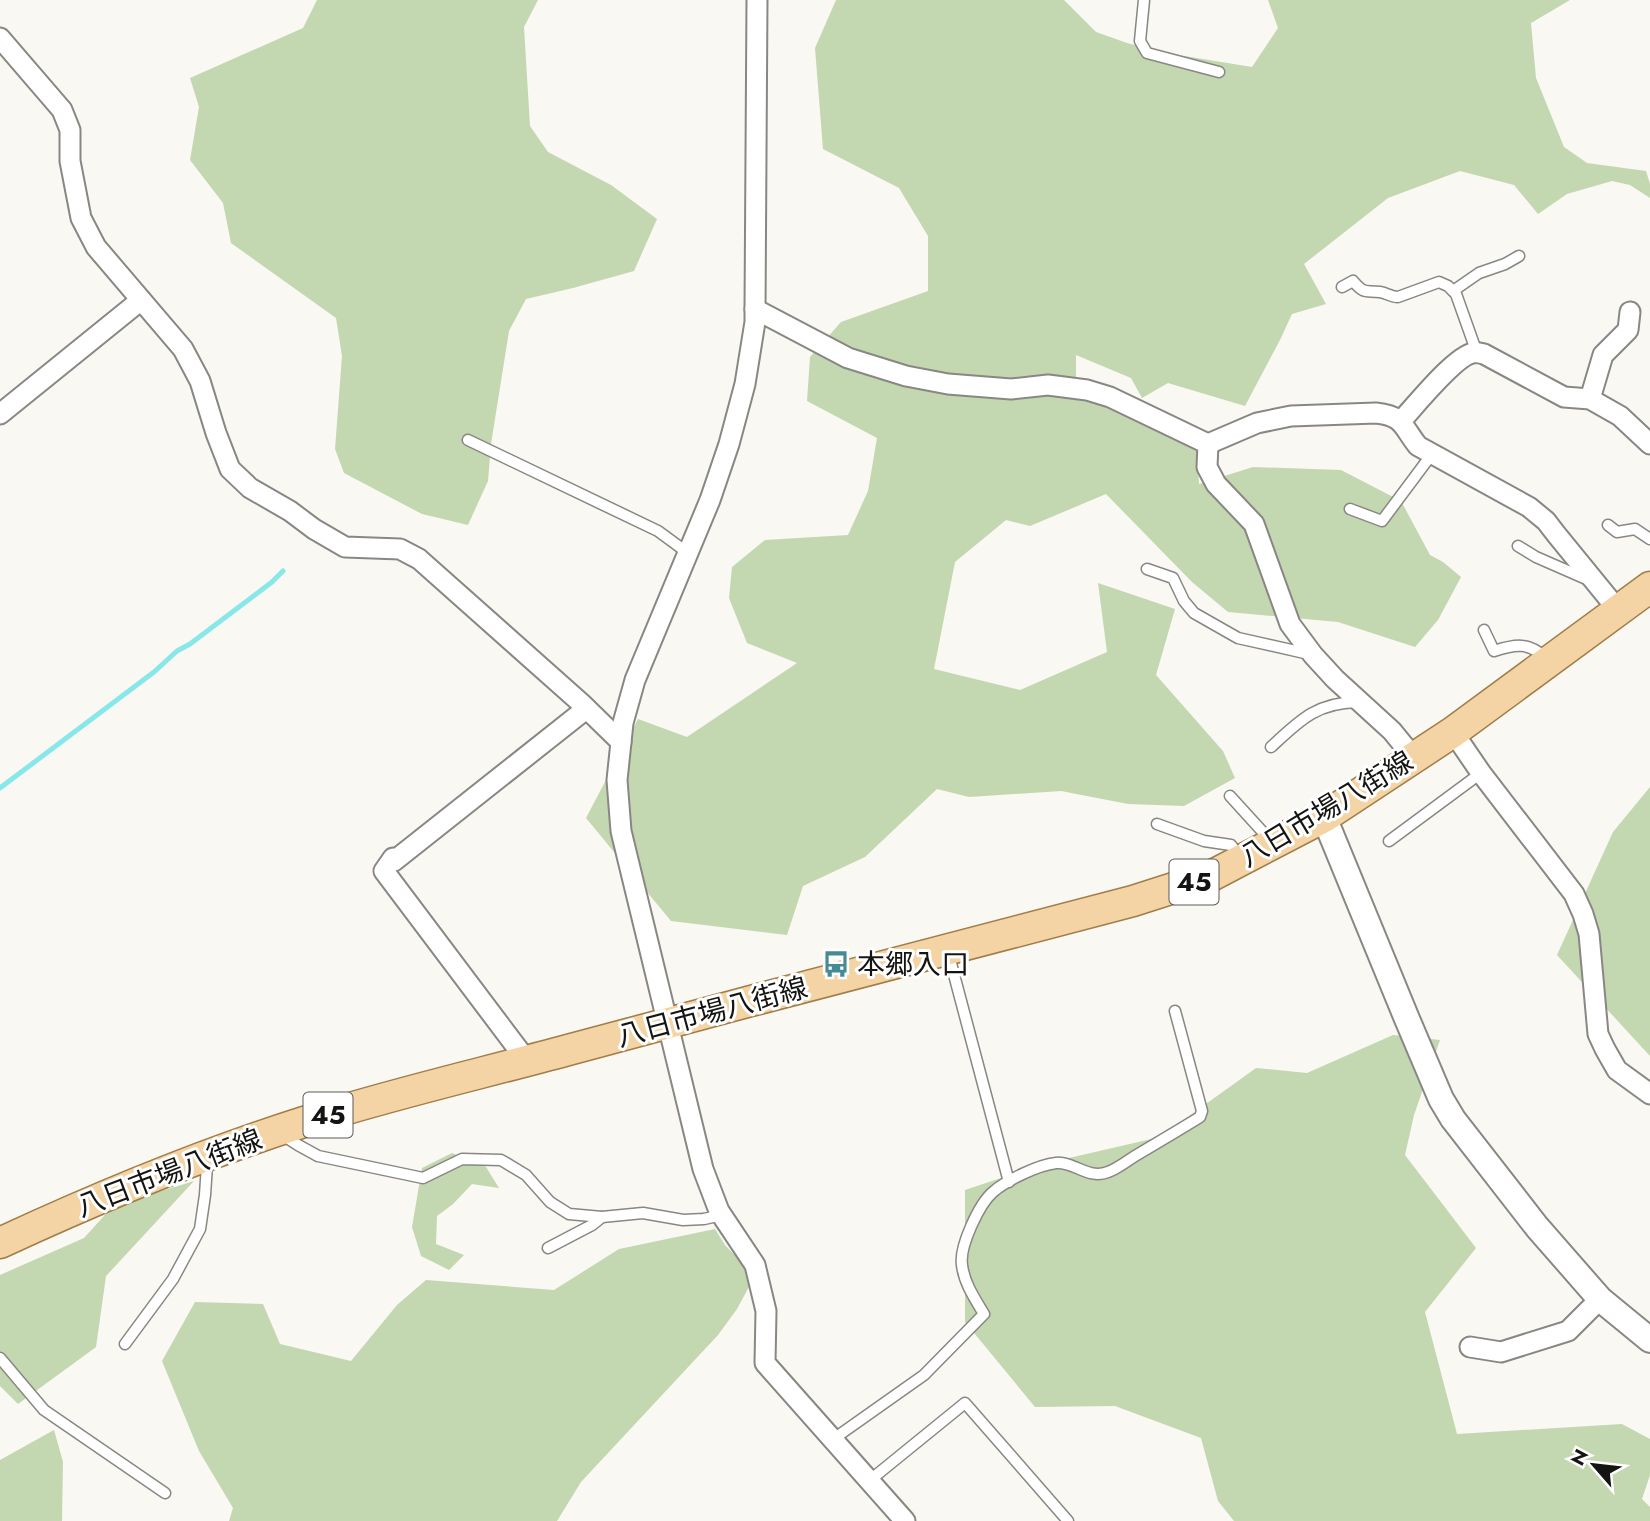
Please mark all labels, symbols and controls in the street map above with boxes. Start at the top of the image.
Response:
street label: 八日市場八街線 [1231,741,1421,877]
road number: 45 [1170,860,1218,904]
place label: 本郷入口 [857,944,969,985]
bus stop icon: 本郷入口 [821,949,851,979]
street label: 八日市場八街線 [612,967,812,1057]
road number: 45 [304,1092,352,1138]
street label: 八日市場八街線 [70,1119,268,1227]
north arrow [1559,1430,1629,1500]
text: N [1564,1444,1595,1470]

